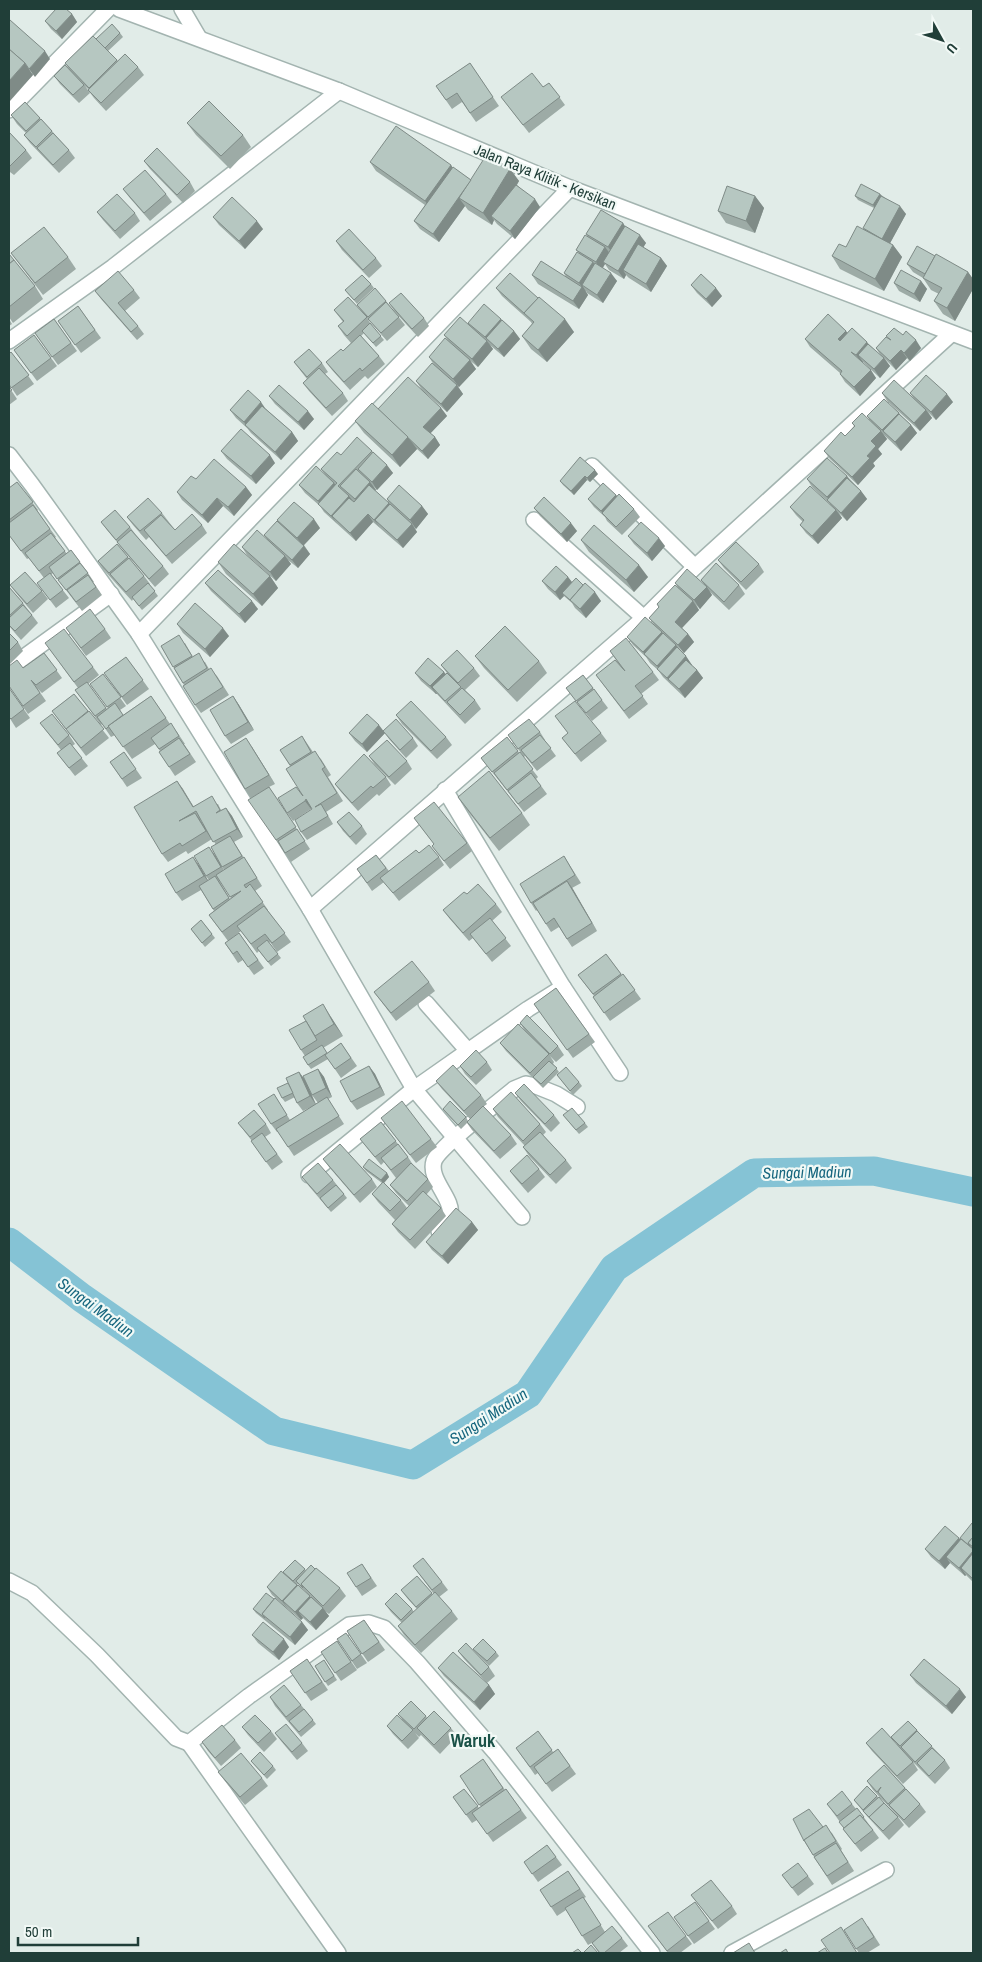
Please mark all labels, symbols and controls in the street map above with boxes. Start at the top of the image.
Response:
north arrow [917,15,967,65]
text: U [942,39,962,57]
street label: Jalan Raya Klitik - Kersikan [471,138,619,215]
water label: Sungai Madiun [762,1160,852,1184]
water label: Sungai Madiun [54,1272,138,1342]
water label: Sungai Madiun [445,1383,531,1449]
district label: Waruk [451,1728,496,1753]
scale bar [18,1914,138,1946]
text: 50 m [25,1921,52,1942]

